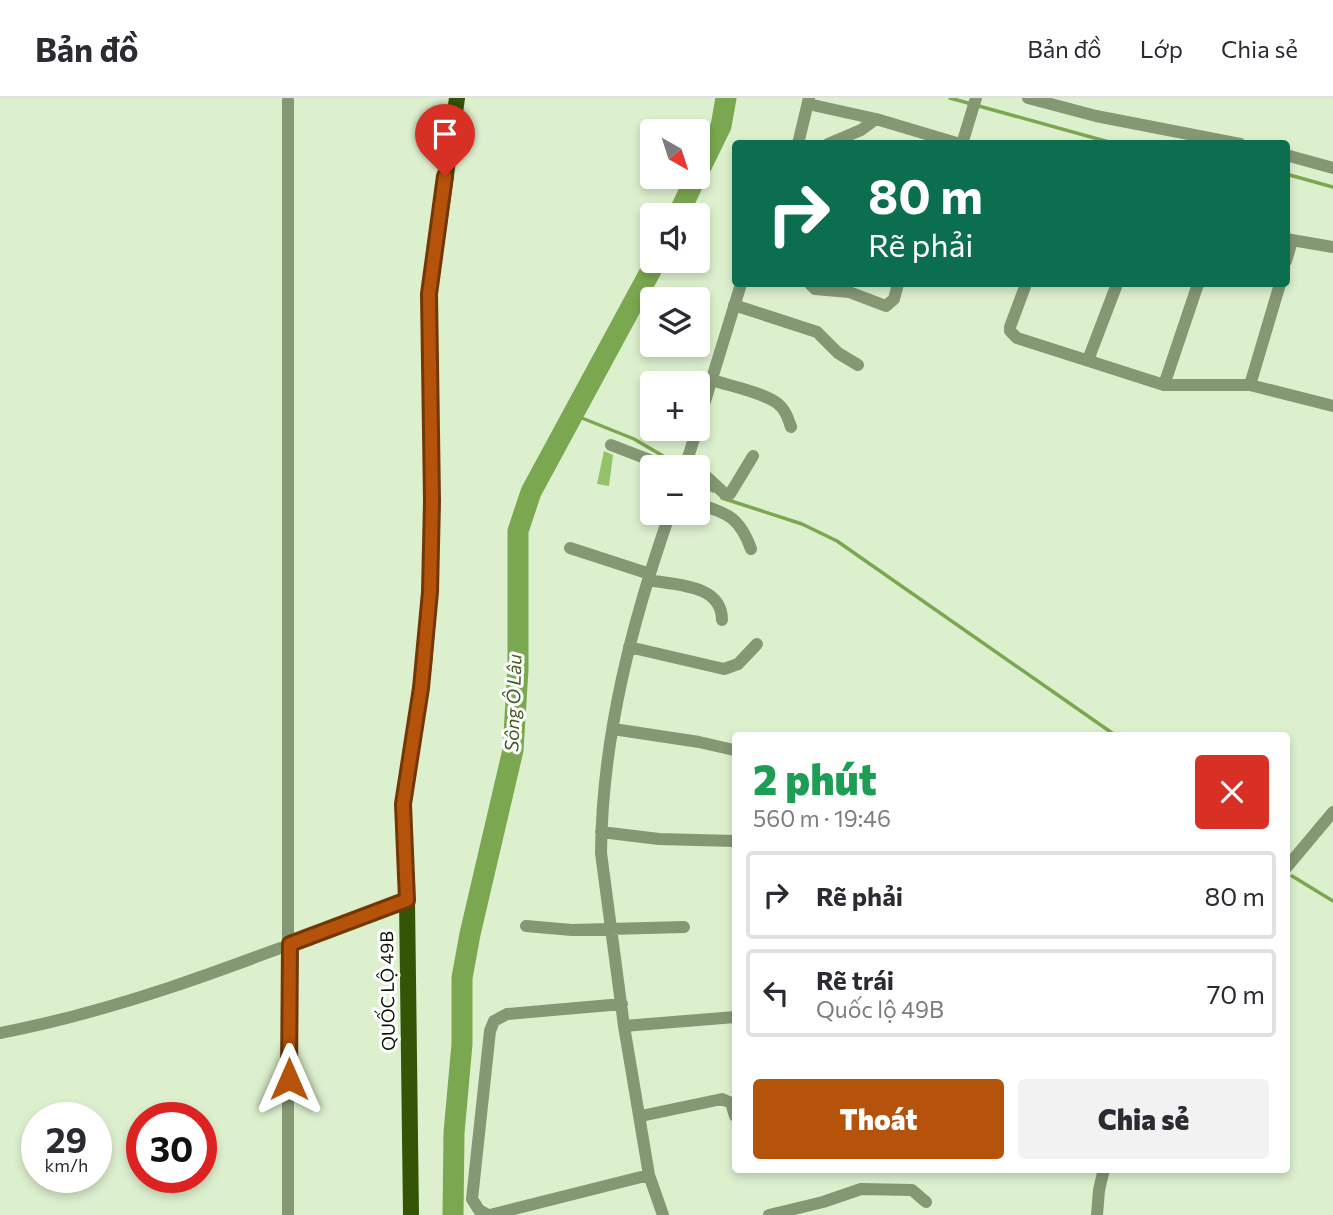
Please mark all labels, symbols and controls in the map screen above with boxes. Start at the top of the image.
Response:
text: Bản đồ [35,28,138,69]
text: Bản đồ [1027,34,1102,63]
text: Lớp [1140,34,1183,63]
text: Chia sẻ [1221,34,1298,63]
pin [415,104,475,176]
icon: arrive [426,115,464,153]
north arrow [640,119,710,189]
map controls [640,119,710,525]
text: 80 m [868,164,983,224]
icon: right [753,168,844,259]
button: sound [640,203,710,273]
text: Rẽ phải [868,224,973,264]
button: layers [640,287,710,357]
button: + [640,371,710,441]
button: − [640,455,710,525]
water label: Sông Ô Lâu [498,653,526,752]
text: 2 phút [753,752,877,804]
button: close [1195,755,1269,829]
text: 560 m · 19:46 [753,804,891,832]
icon: right [757,876,795,914]
text: Rẽ phải [816,880,903,911]
text: 80 m [1205,880,1265,911]
street label: QUỐC LỘ 49B [373,931,399,1051]
text: Rẽ trái [816,964,894,995]
icon: left [757,974,795,1012]
text: 70 m [1207,978,1265,1009]
text: Quốc lộ 49B [816,995,944,1023]
position arrow [252,1042,326,1116]
button: Thoát [753,1079,1004,1159]
button: Chia sẻ [1018,1079,1269,1159]
speed limit sign: 30 [126,1102,217,1193]
text: 29 [46,1117,87,1160]
text: km/h [45,1154,88,1176]

